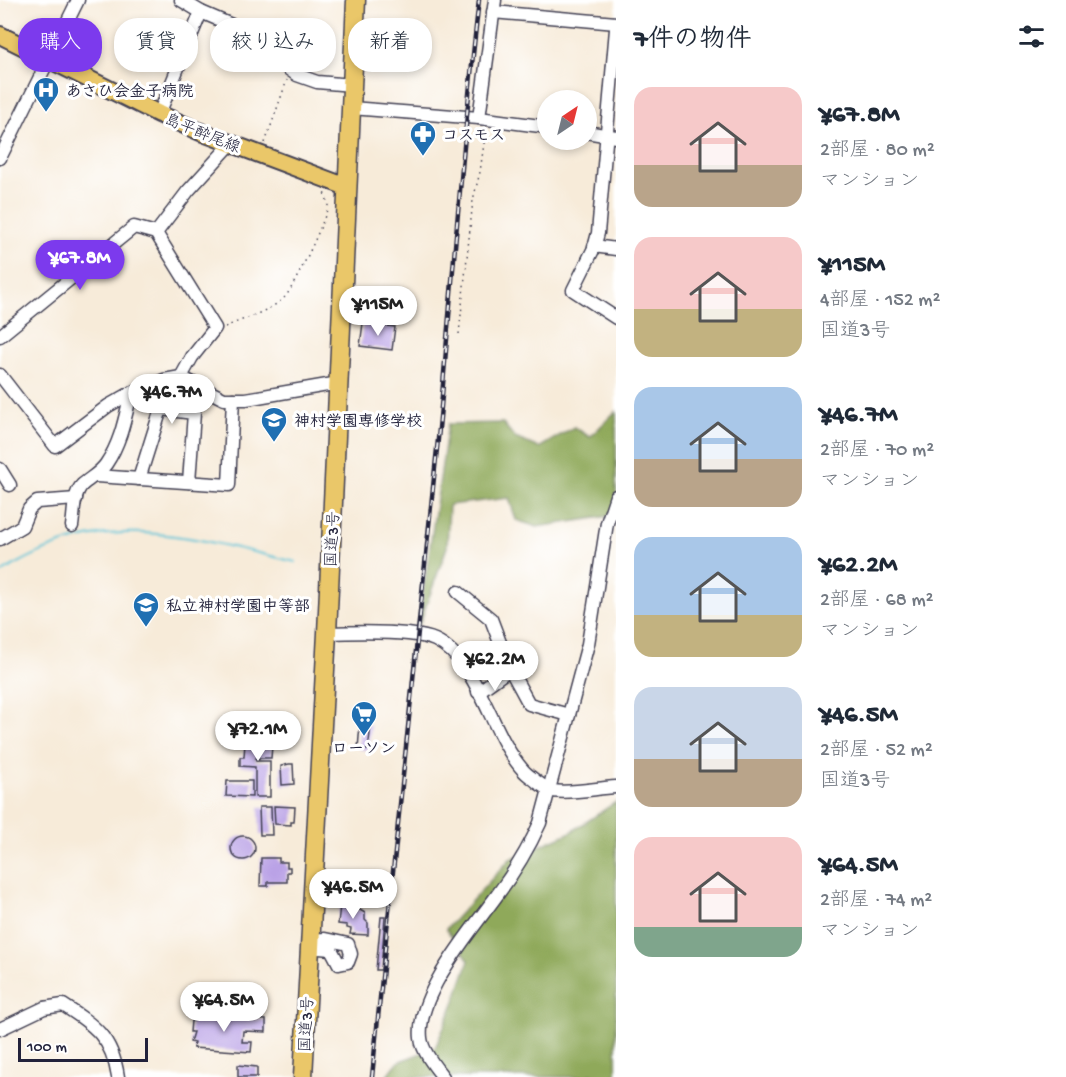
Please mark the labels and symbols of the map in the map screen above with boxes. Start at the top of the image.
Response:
hospital icon: あさひ会金子病院 [31,75,61,113]
place label: あさひ会金子病院 [66,82,194,103]
north arrow [537,90,597,150]
street label: 島平酔尾線 [161,110,243,159]
pharmacy icon: コスモス [408,119,438,157]
place label: コスモス [442,128,505,147]
pin: ¥67.8M [31,240,129,291]
pin: ¥115M [336,286,420,337]
pin: ¥46.7M [123,374,221,425]
school or university icon: 神村学園専修学校 [259,405,289,443]
place label: 神村学園専修学校 [294,412,422,433]
street label: 国道3号 [323,511,345,568]
school or university icon: 私立神村学園中等部 [131,590,161,628]
place label: 私立神村学園中等部 [166,597,310,618]
pin: ¥62.2M [446,641,544,692]
supermarket icon: ローソン [349,699,379,737]
pin: ¥72.1M [209,711,307,762]
place label: ローソン [332,741,396,760]
pin: ¥46.5M [304,869,402,920]
pin: ¥64.5M [175,982,273,1033]
street label: 国道3号 [297,996,319,1053]
scale bar [18,1035,148,1062]

